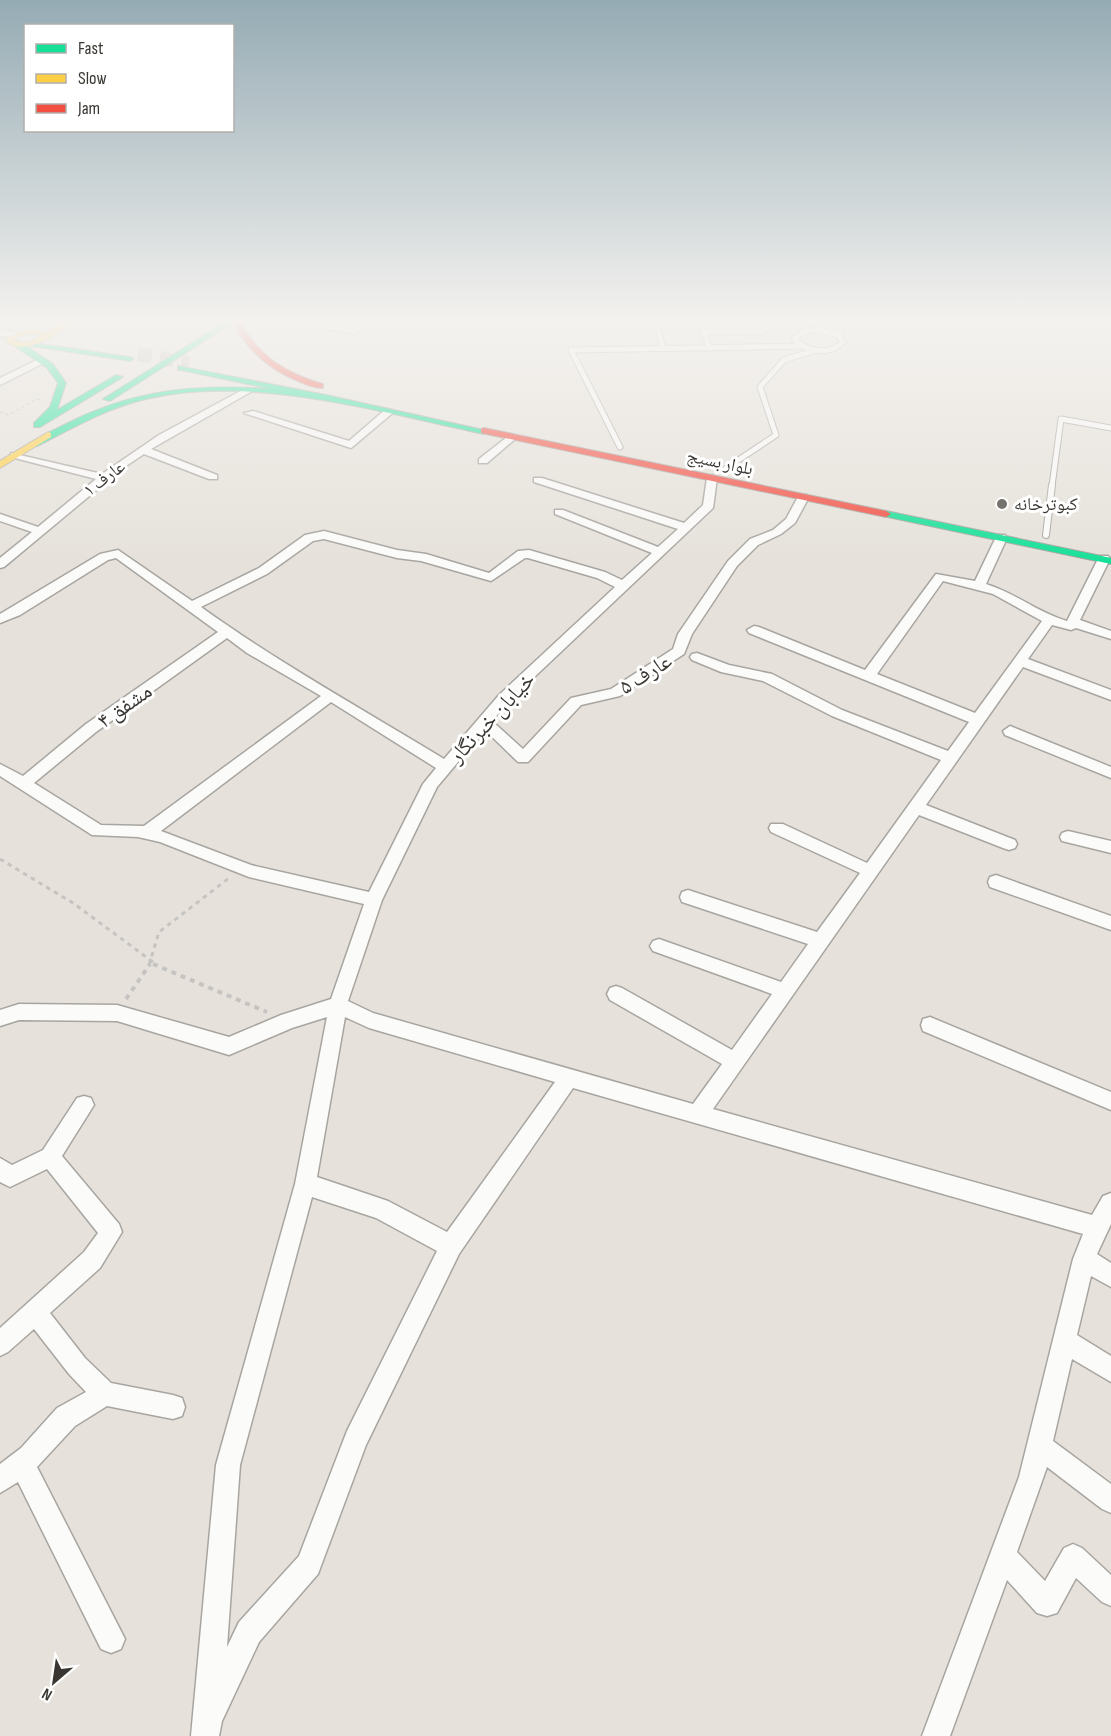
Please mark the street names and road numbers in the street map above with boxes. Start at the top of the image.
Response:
street label: بلوار بسیج [685,445,755,481]
street label: عارف ۱ [79,456,129,501]
street label: عارف ۵ [614,648,677,701]
street label: خیابان خبرنگار [442,667,541,770]
street label: مشفق ۴ [92,678,157,735]

